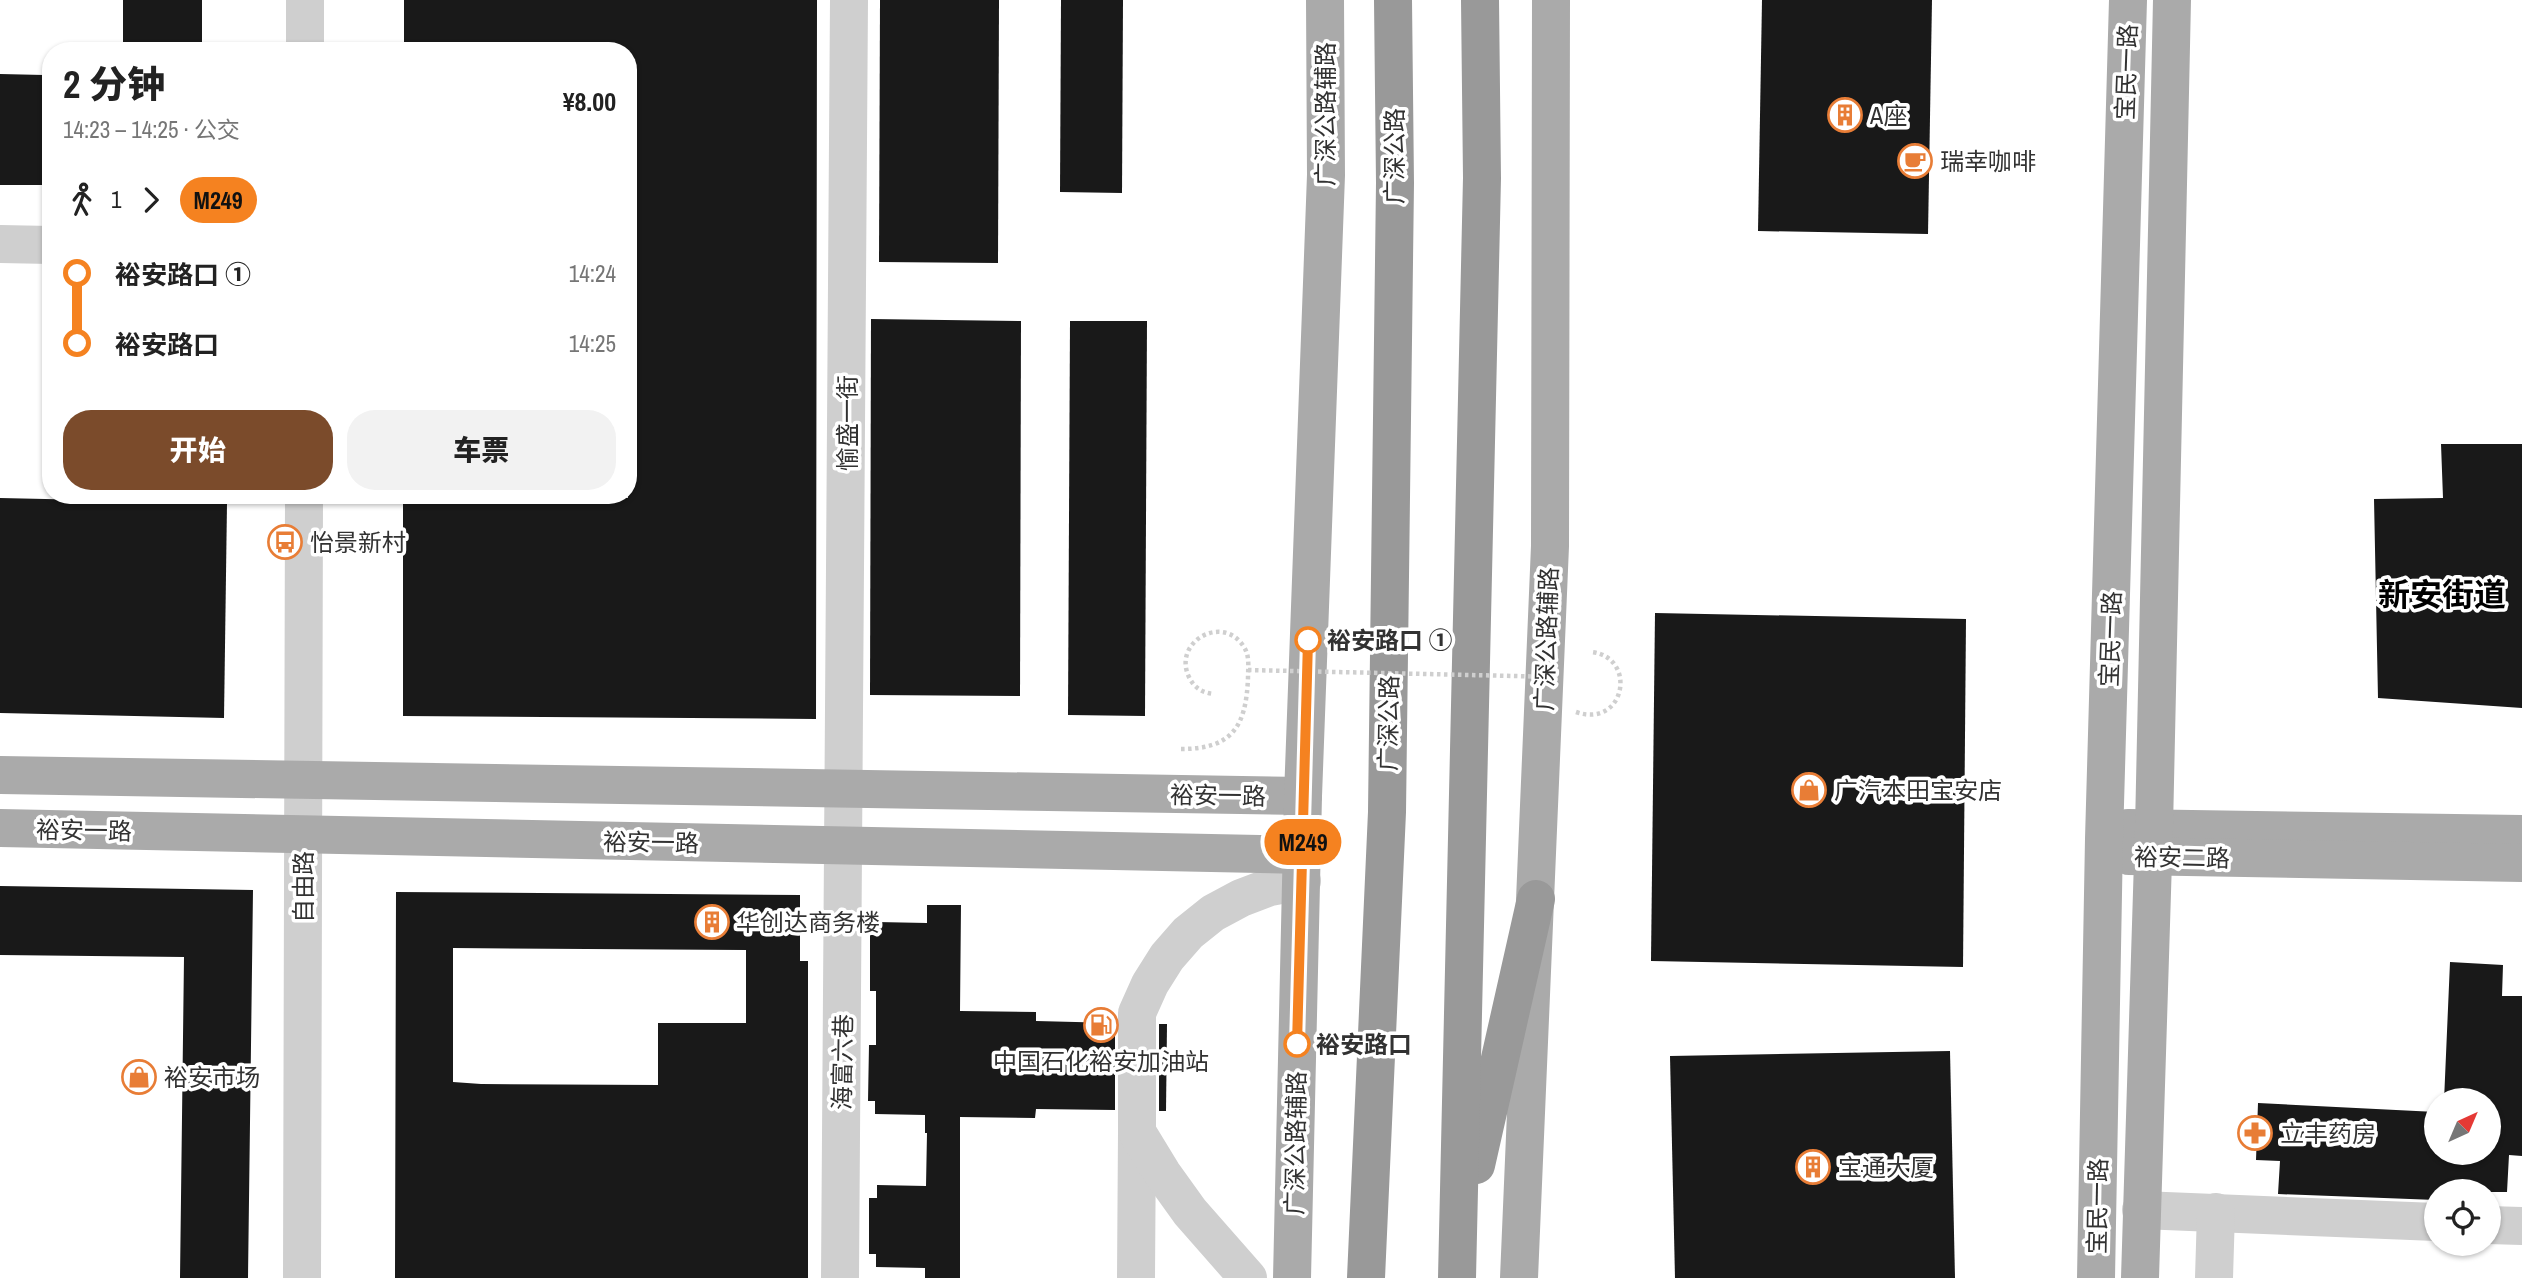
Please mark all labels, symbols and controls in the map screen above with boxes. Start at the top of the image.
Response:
street label: 宝民一路 [2108,23,2144,121]
street label: 广深公路辅路 [1309,42,1341,186]
text: 2 分钟 [63,59,165,110]
text: ¥8.00 [563,84,616,119]
building icon: A座 [1826,96,1864,134]
place label: A座 [1869,99,1907,131]
street label: 广深公路 [1378,108,1410,204]
text: 14:23 – 14:25 · 公交 [63,114,240,145]
cafe icon: 瑞幸咖啡 [1896,142,1934,180]
place label: 瑞幸咖啡 [1940,145,2036,177]
icon: walk [63,181,101,219]
icon: forward [132,181,170,219]
text: 1 [111,184,122,215]
text: M249 [194,184,243,216]
text: 裕安路口 ① [115,257,251,292]
text: 14:24 [569,258,616,289]
text: 裕安路口 [115,327,219,362]
text: 14:25 [569,328,616,359]
street label: 愉盛一街 [831,375,863,471]
button: 开始 [63,410,333,490]
button: 车票 [347,410,616,490]
bus stop icon: 怡景新村 [266,523,304,561]
place label: 怡景新村 [310,526,406,558]
street label: 广深公路辅路 [1527,566,1565,712]
district label: 新安街道 [2378,573,2506,616]
street label: 宝民一路 [2092,590,2128,688]
place label: 裕安路口 ① [1327,624,1452,656]
marker: 裕安路口 ① [1295,627,1321,653]
street label: 广深公路 [1371,675,1405,771]
shop icon: 广汽本田宝安店 [1790,771,1828,809]
place label: 广汽本田宝安店 [1834,774,2002,806]
street label: 裕安一路 [1170,778,1266,812]
street label: 裕安一路 [36,813,132,847]
line badge: M249 [1254,819,1352,865]
street label: 裕安一路 [603,825,699,859]
text: M249 [1278,826,1328,858]
street label: 裕安二路 [2134,840,2230,874]
street label: 自由路 [287,851,319,923]
building icon: 华创达商务楼 [693,903,731,941]
place label: 华创达商务楼 [736,906,880,938]
fuel station icon: 中国石化裕安加油站 [1082,1006,1120,1044]
street label: 海富六巷 [825,1014,859,1110]
place label: 裕安路口 [1316,1028,1412,1060]
marker: 裕安路口 [1284,1031,1310,1057]
place label: 中国石化裕安加油站 [993,1045,1209,1077]
shop icon: 裕安市场 [120,1058,158,1096]
place label: 裕安市场 [164,1061,260,1093]
street label: 广深公路辅路 [1278,1071,1312,1215]
north arrow [2424,1088,2501,1166]
map controls [2424,1088,2501,1256]
pharmacy icon: 立丰药房 [2236,1114,2274,1152]
place label: 立丰药房 [2280,1117,2376,1149]
building icon: 宝通大厦 [1794,1148,1832,1186]
place label: 宝通大厦 [1838,1151,1934,1183]
street label: 宝民一路 [2080,1158,2114,1254]
button: locate [2424,1179,2501,1256]

